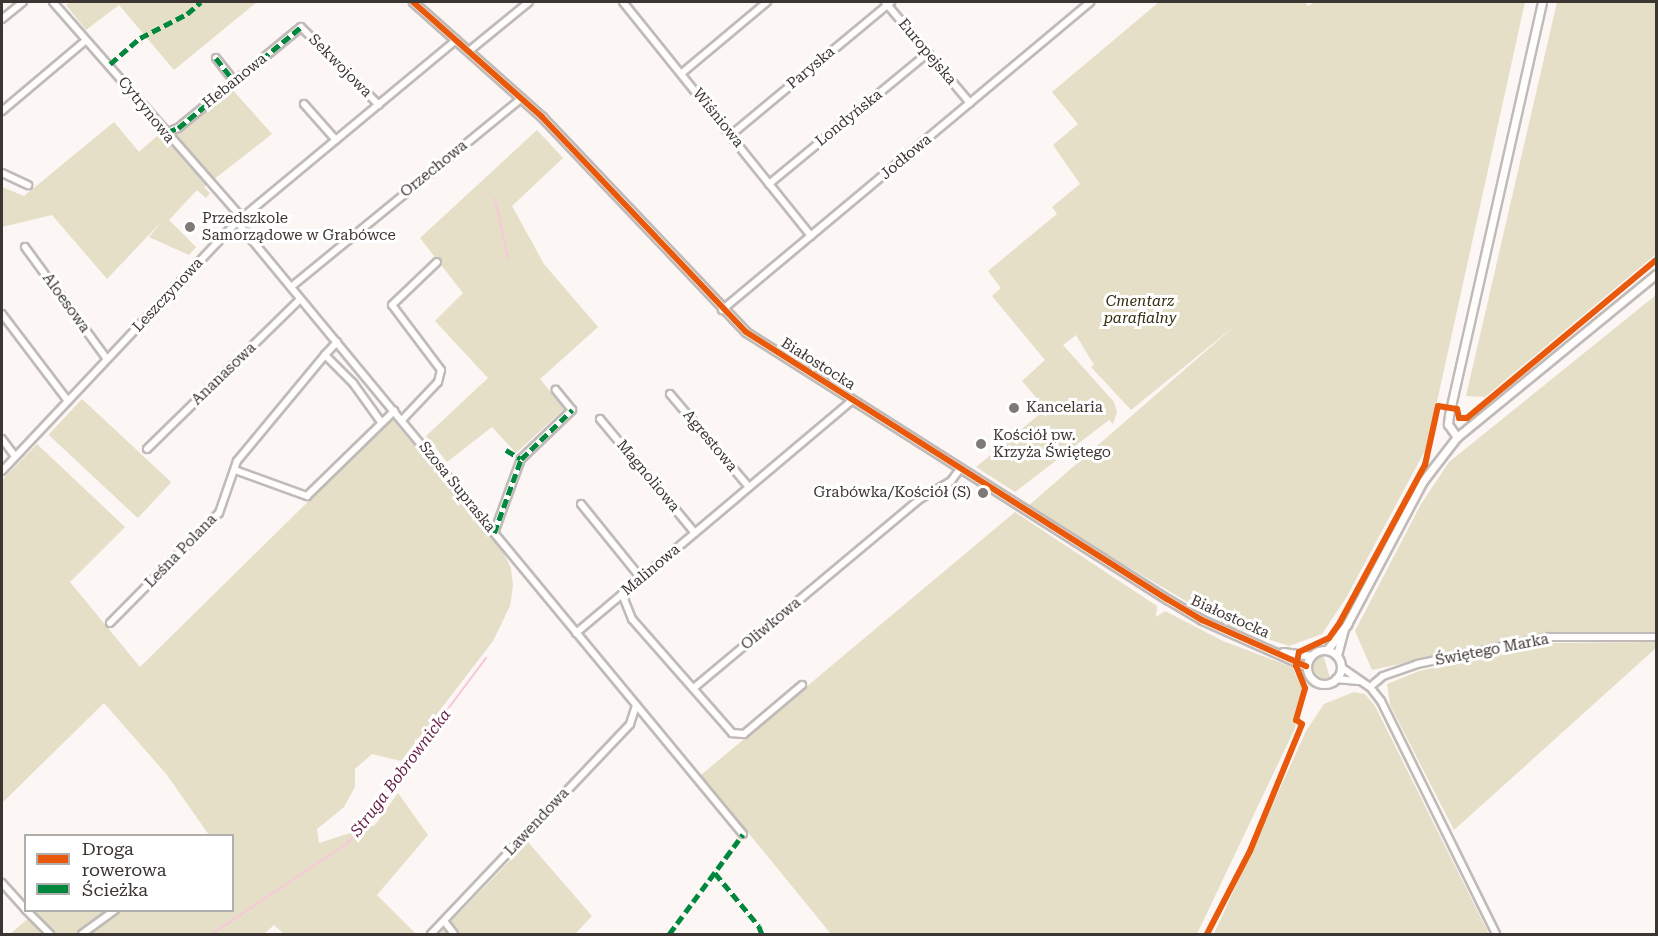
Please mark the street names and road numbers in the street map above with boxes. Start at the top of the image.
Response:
street label: Europejska [894,15,960,89]
street label: Sekwojowa [305,31,375,101]
street label: Paryska [783,43,839,93]
street label: Hebanowa [199,50,271,112]
street label: Cytrynowa [114,73,178,147]
street label: Wiśniowa [689,85,747,151]
street label: Londyńska [812,86,886,150]
street label: Jodłowa [877,130,935,184]
street label: Orzechowa [397,137,471,201]
street label: Leszczynowa [129,254,207,336]
street label: Aloesowa [38,270,94,336]
street label: Białostocka [778,334,858,394]
street label: Ananasowa [188,339,260,409]
street label: Agrestowa [679,406,741,476]
street label: Magnoliowa [613,436,683,516]
street label: Szosa Supraska [415,438,499,536]
street label: Leśna Polana [141,510,221,592]
street label: Malinowa [618,540,684,600]
street label: Białostocka [1188,592,1272,642]
street label: Oliwkowa [738,594,804,654]
street label: Świętego Marka [1434,630,1550,670]
street label: Lawendowa [501,784,573,860]

